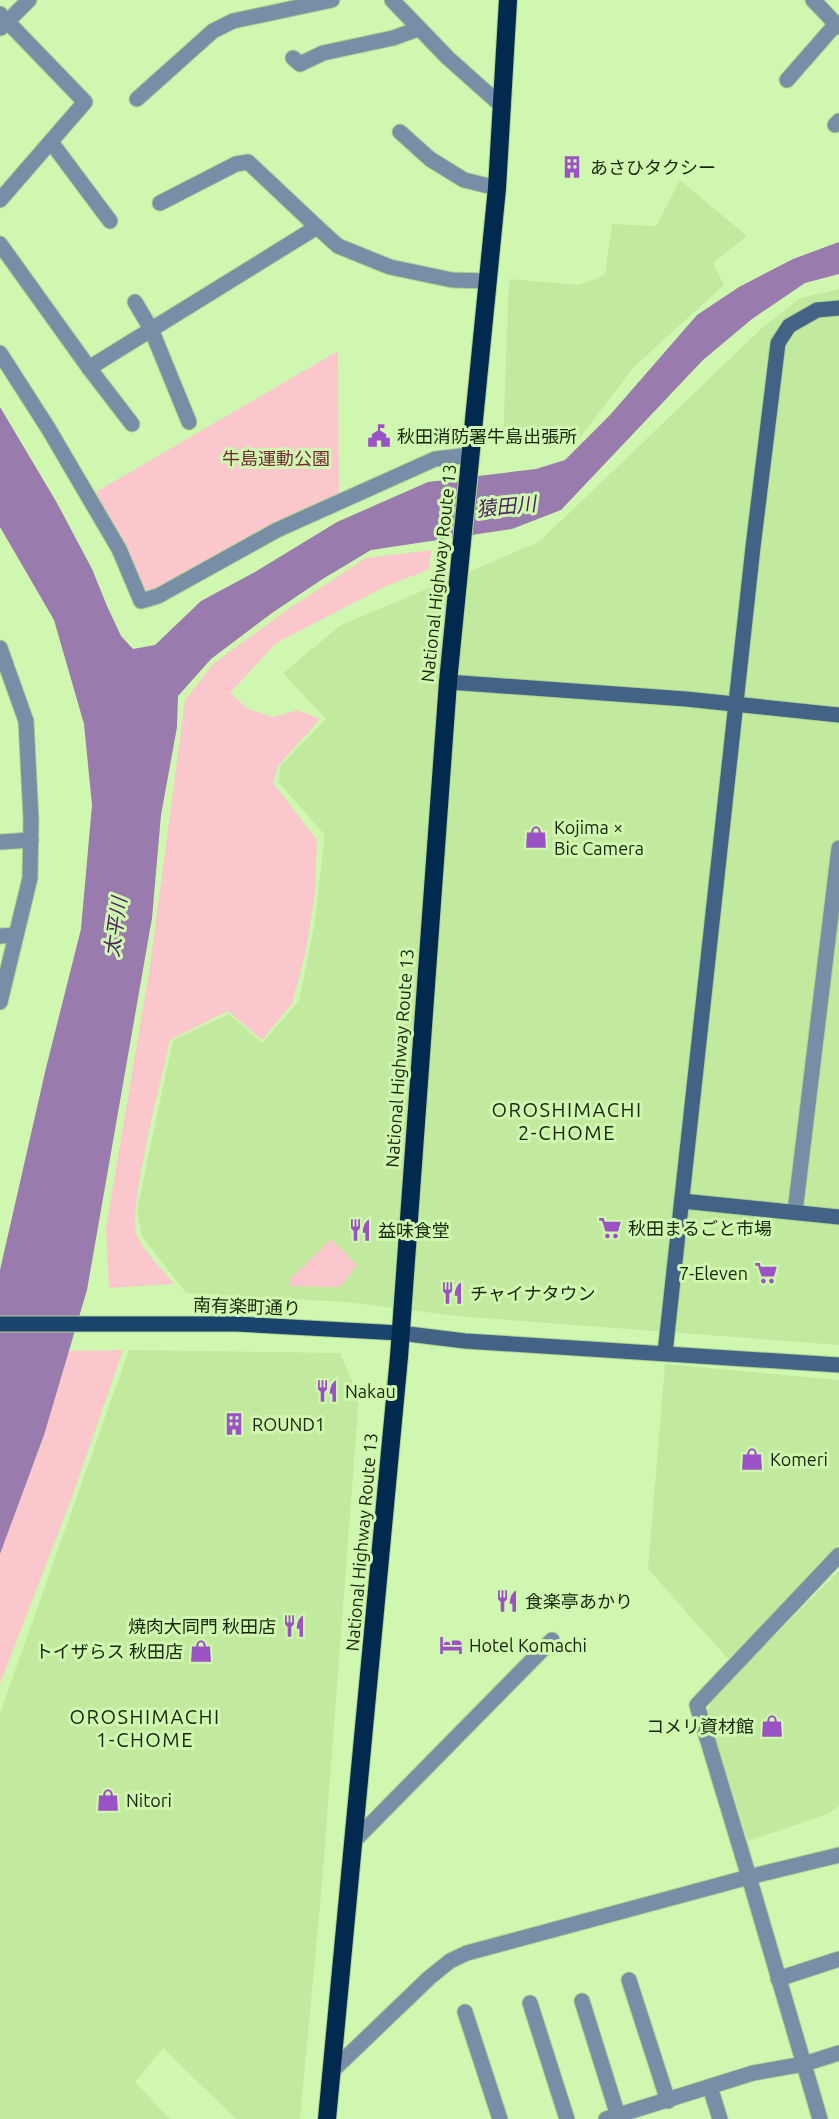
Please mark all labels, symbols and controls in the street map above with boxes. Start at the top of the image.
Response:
building icon: あさひタクシー [559,154,585,180]
place label: あさひタクシー [590,157,716,177]
public building icon: 秋田消防署牛島出張所 [366,423,392,449]
place label: 秋田消防署牛島出張所 [397,426,577,446]
park label: 牛島運動公園 [222,448,330,468]
street label: National Highway Route 13 [417,463,459,683]
water label: 猿田川 [475,491,539,521]
place label: Kojima × Bic Camera [554,817,644,858]
shop icon: Kojima × Bic Camera [523,824,549,850]
water label: 太平川 [99,894,131,958]
street label: National Highway Route 13 [381,948,417,1168]
district label: OROSHIMACHI 2-CHOME [491,1098,643,1144]
supermarket icon: 秋田まるごと市場 [597,1215,623,1241]
restaurant icon: 益味食堂 [347,1217,373,1243]
place label: 秋田まるごと市場 [628,1218,772,1238]
place label: 益味食堂 [378,1220,450,1240]
supermarket icon: 7-Eleven [753,1260,779,1286]
place label: 7-Eleven [679,1263,748,1283]
restaurant icon: チャイナタウン [439,1280,465,1306]
place label: チャイナタウン [470,1283,595,1303]
street label: 南有楽町通り [193,1294,301,1318]
restaurant icon: Nakau [314,1378,340,1404]
place label: Nakau [345,1381,396,1401]
building icon: ROUND1 [221,1411,247,1437]
place label: ROUND1 [252,1414,325,1434]
street label: National Highway Route 13 [341,1432,381,1652]
shop icon: Komeri [739,1446,765,1472]
place label: Komeri [770,1449,828,1469]
restaurant icon: 食楽亭あかり [494,1588,520,1614]
place label: 食楽亭あかり [525,1591,633,1611]
restaurant icon: 焼肉大同門 秋田店 [281,1613,307,1639]
place label: 焼肉大同門 秋田店 [128,1616,276,1636]
hotel icon: Hotel Komachi [438,1632,464,1658]
place label: Hotel Komachi [469,1635,587,1655]
shop icon: トイザらス 秋田店 [188,1638,214,1664]
place label: トイザらス 秋田店 [35,1641,183,1661]
district label: OROSHIMACHI 1-CHOME [69,1705,221,1751]
shop icon: コメリ資材館 [759,1713,785,1739]
place label: コメリ資材館 [646,1716,754,1736]
shop icon: Nitori [95,1787,121,1813]
place label: Nitori [126,1790,172,1810]

